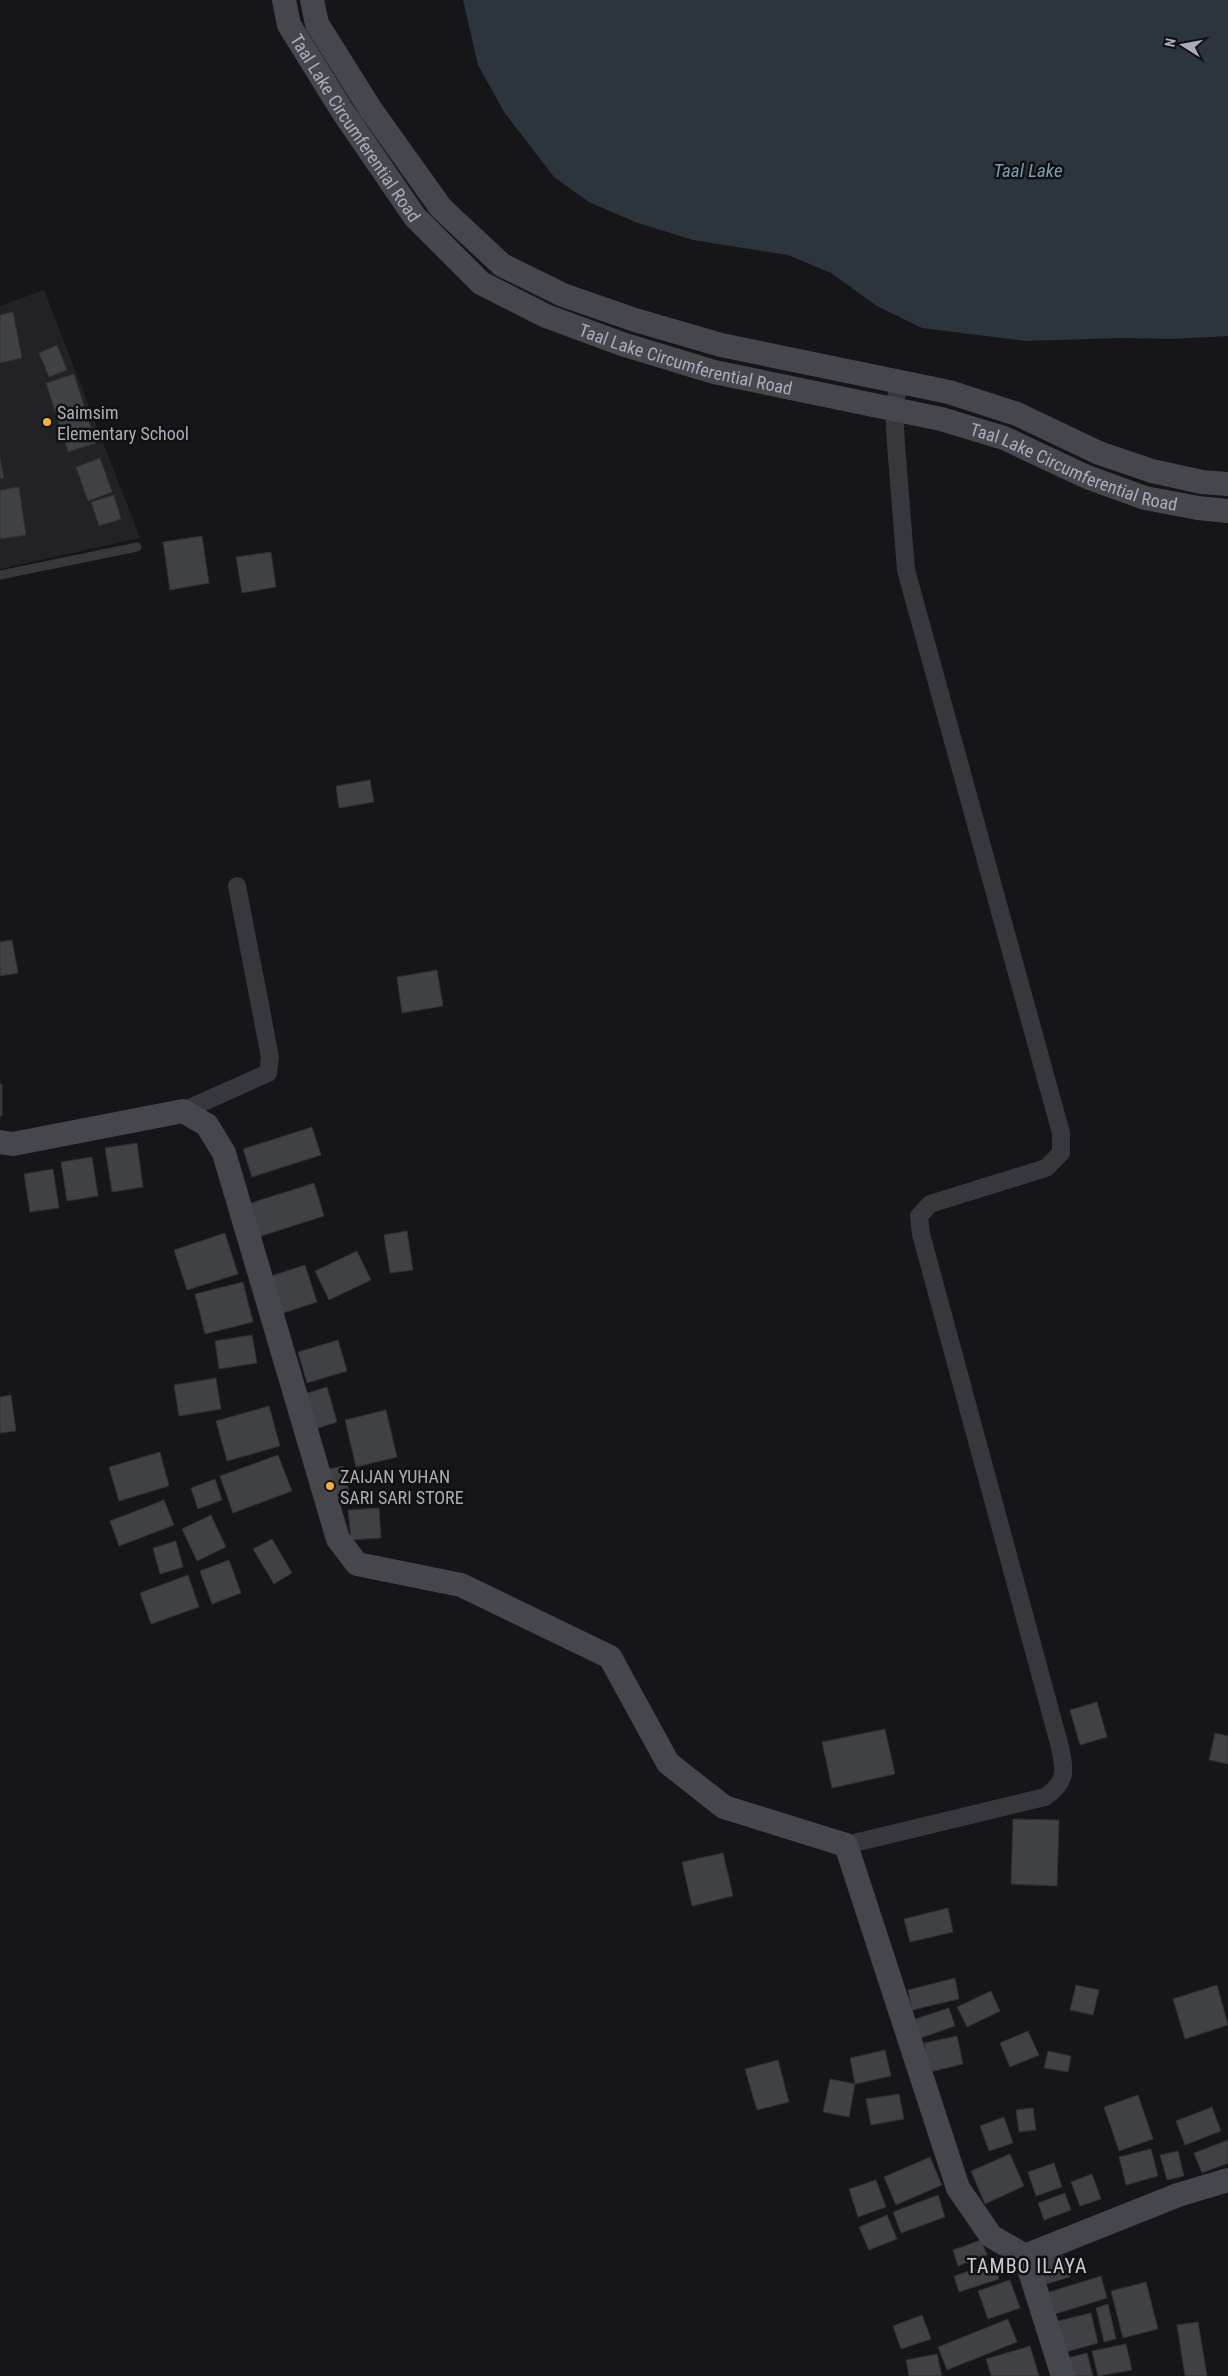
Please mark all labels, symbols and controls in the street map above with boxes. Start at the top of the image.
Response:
north arrow [1158,20,1208,70]
street label: Taal Lake Circumferential Road [286,30,425,226]
text: N [1162,37,1179,48]
water label: Taal Lake [993,159,1063,182]
street label: Taal Lake Circumferential Road [576,319,794,398]
place label: Saimsim Elementary School [57,402,189,444]
marker: Saimsim Elementary School [41,416,53,428]
street label: Taal Lake Circumferential Road [968,418,1179,514]
place label: ZAIJAN YUHAN SARI SARI STORE [340,1466,464,1508]
marker: ZAIJAN YUHAN SARI SARI STORE [324,1480,336,1492]
district label: TAMBO ILAYA [966,2254,1088,2278]

